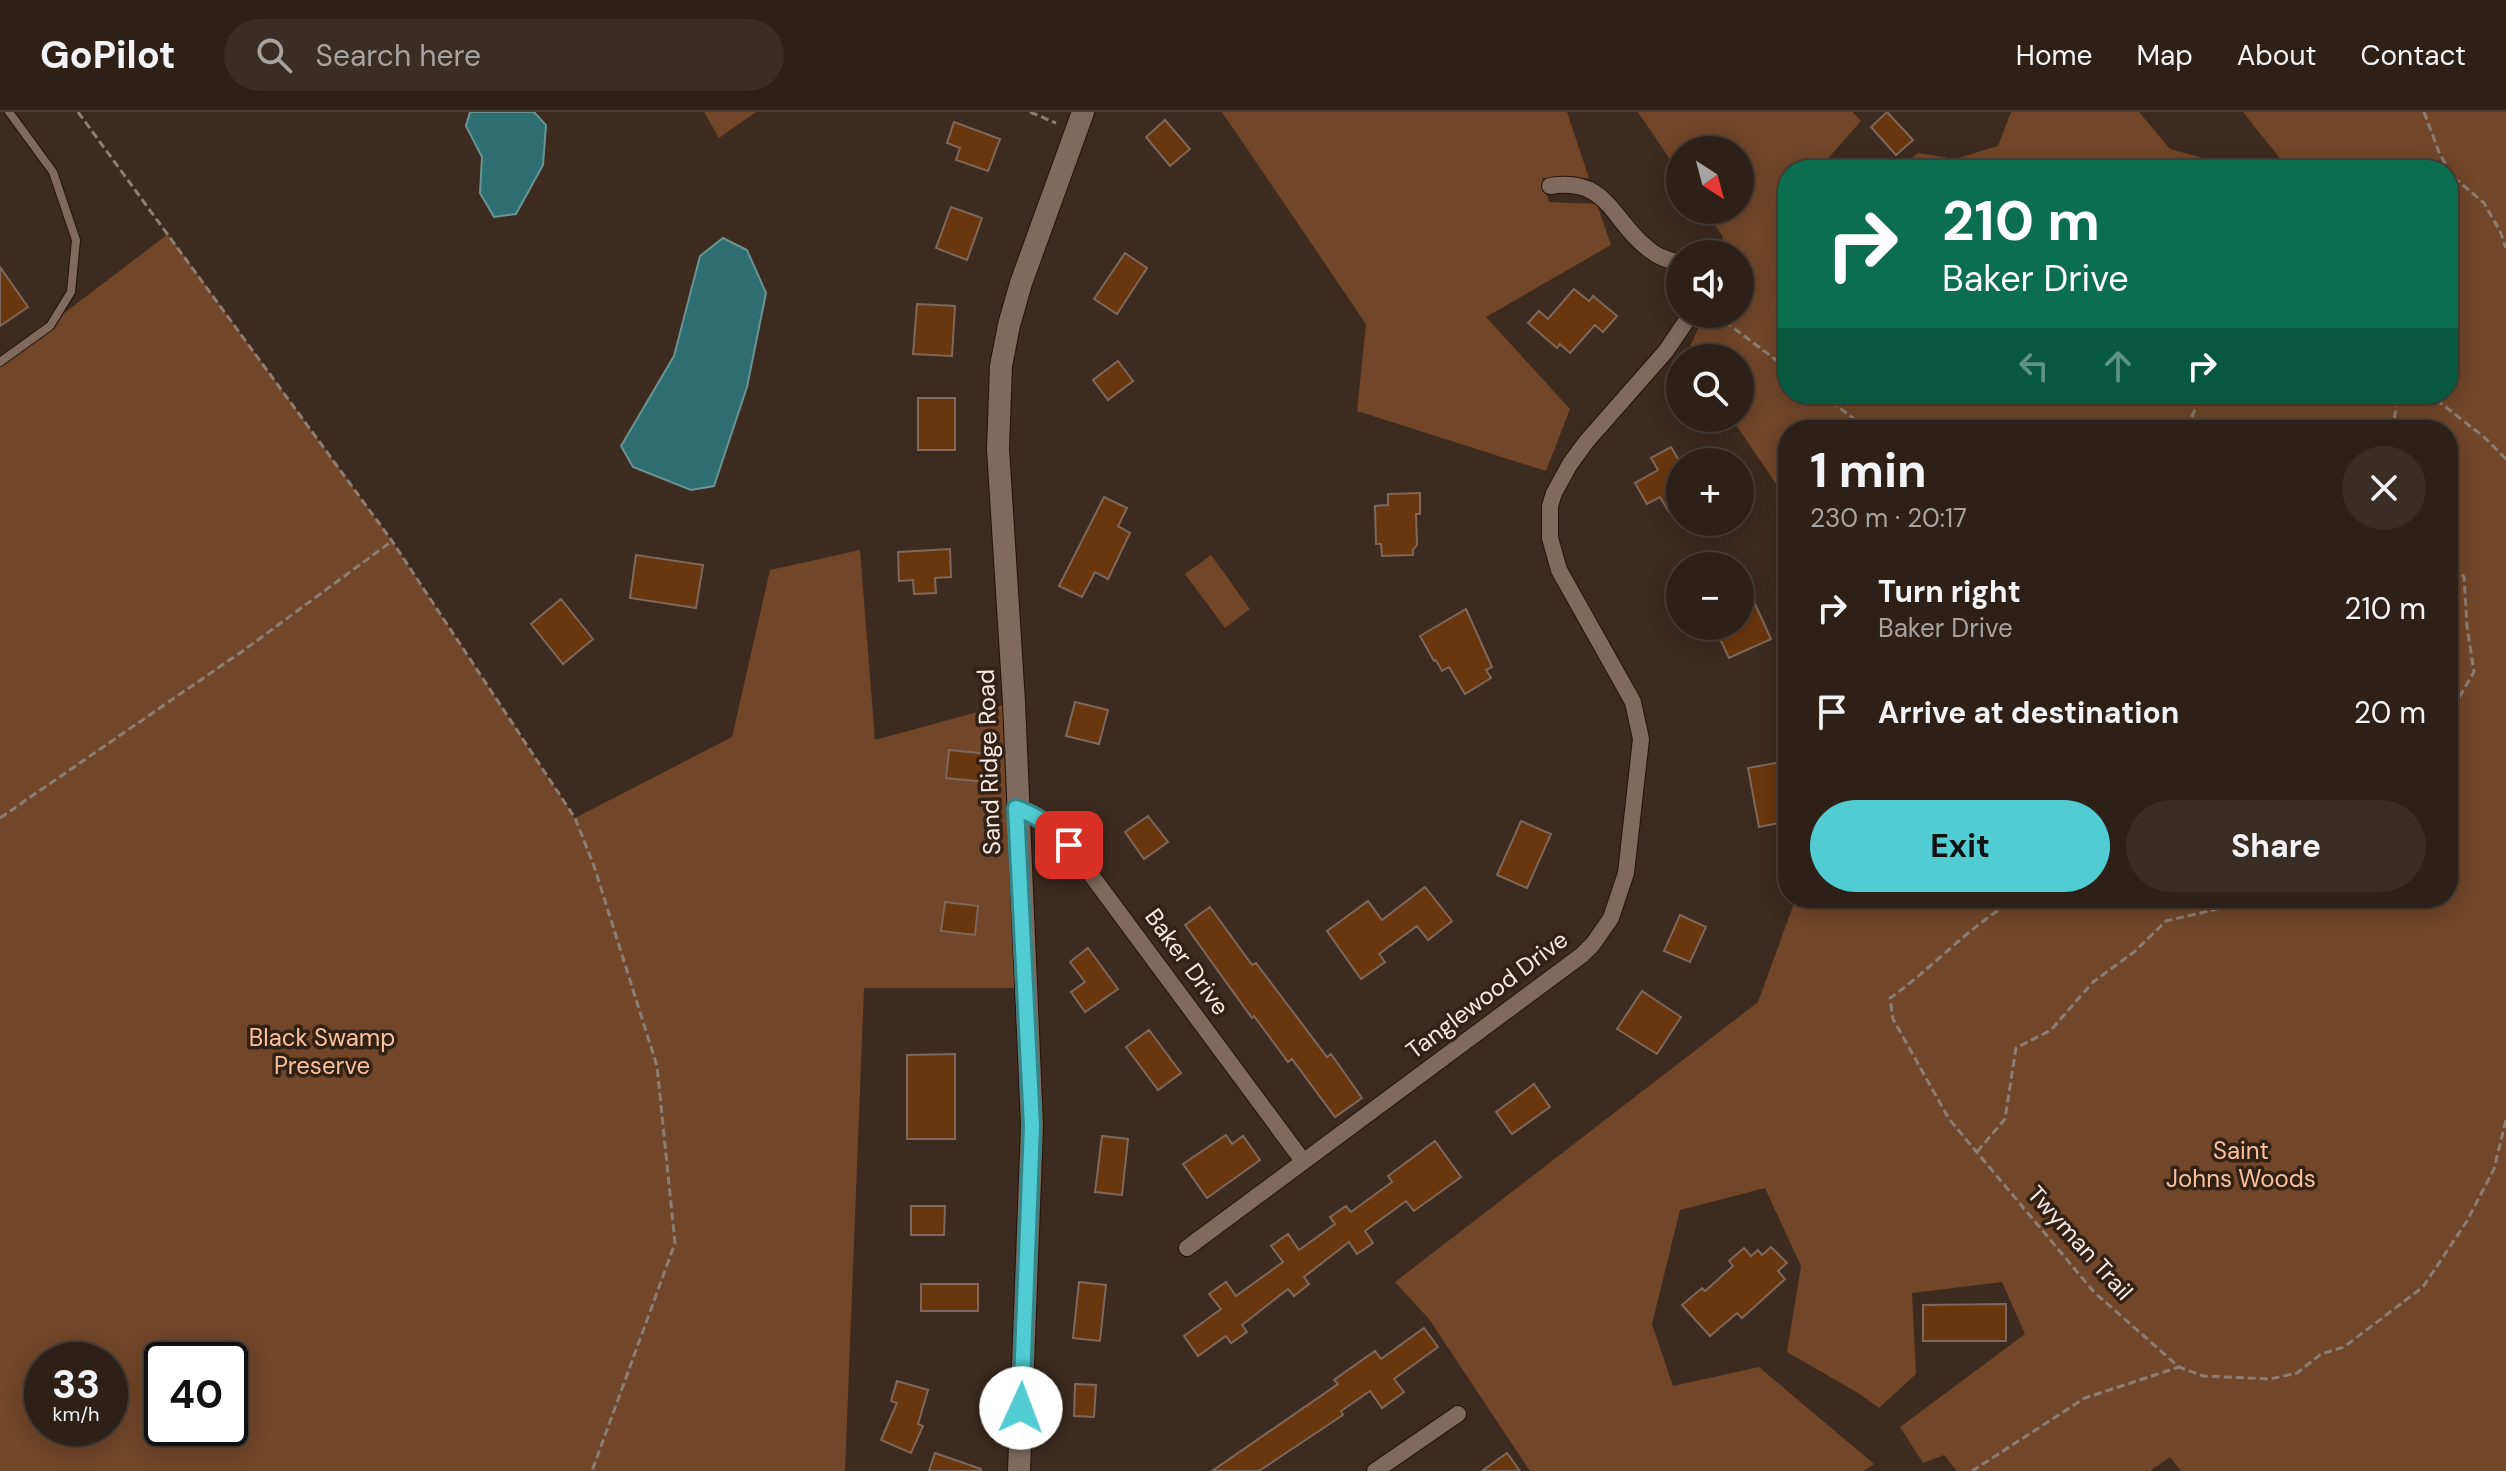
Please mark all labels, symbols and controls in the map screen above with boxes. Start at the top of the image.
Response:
search box [224,19,784,91]
text: GoPilot [40,30,176,80]
icon: search [252,33,296,77]
text: Search here [316,36,481,75]
text: Home [2016,37,2092,74]
text: Map [2136,37,2193,74]
text: About [2237,37,2316,74]
text: Contact [2360,37,2466,74]
north arrow [1666,136,1754,224]
map controls [1666,136,1754,640]
text: 210 m [1942,184,2100,257]
icon: right [1810,192,1914,296]
button: sound [1666,240,1754,328]
text: Baker Drive [1942,255,2129,302]
button: search [1666,344,1754,432]
icon: left [2012,344,2056,388]
icon: ahead [2096,344,2140,388]
icon: right [2180,344,2224,388]
text: 1 min [1810,439,1927,502]
button: close [2342,446,2426,530]
button: + [1666,448,1754,536]
text: 230 m · 20:17 [1810,501,1967,535]
button: − [1666,552,1754,640]
text: Turn right [1878,572,2021,611]
icon: right [1810,586,1854,630]
text: 210 m [2344,589,2426,628]
text: Baker Drive [1878,611,2013,645]
street label: Sand Ridge Road [970,669,1007,856]
icon: arrive [1810,690,1854,734]
text: Arrive at destination [1878,693,2179,732]
text: 20 m [2354,693,2426,732]
button: Exit [1810,800,2110,892]
button: Share [2126,800,2426,892]
pin [1035,811,1103,879]
icon: arrive [1047,823,1091,867]
street label: Baker Drive [1138,902,1237,1021]
street label: Tanglewood Drive [1400,924,1574,1066]
park label: Black Swamp Preserve [249,1022,395,1081]
park label: Saint Johns Woods [2166,1135,2316,1194]
street label: Twyman Trail [2021,1179,2140,1306]
speed limit sign: 40 [144,1342,248,1446]
text: 33 [52,1358,100,1410]
position arrow [979,1366,1063,1450]
text: km/h [52,1401,100,1427]

